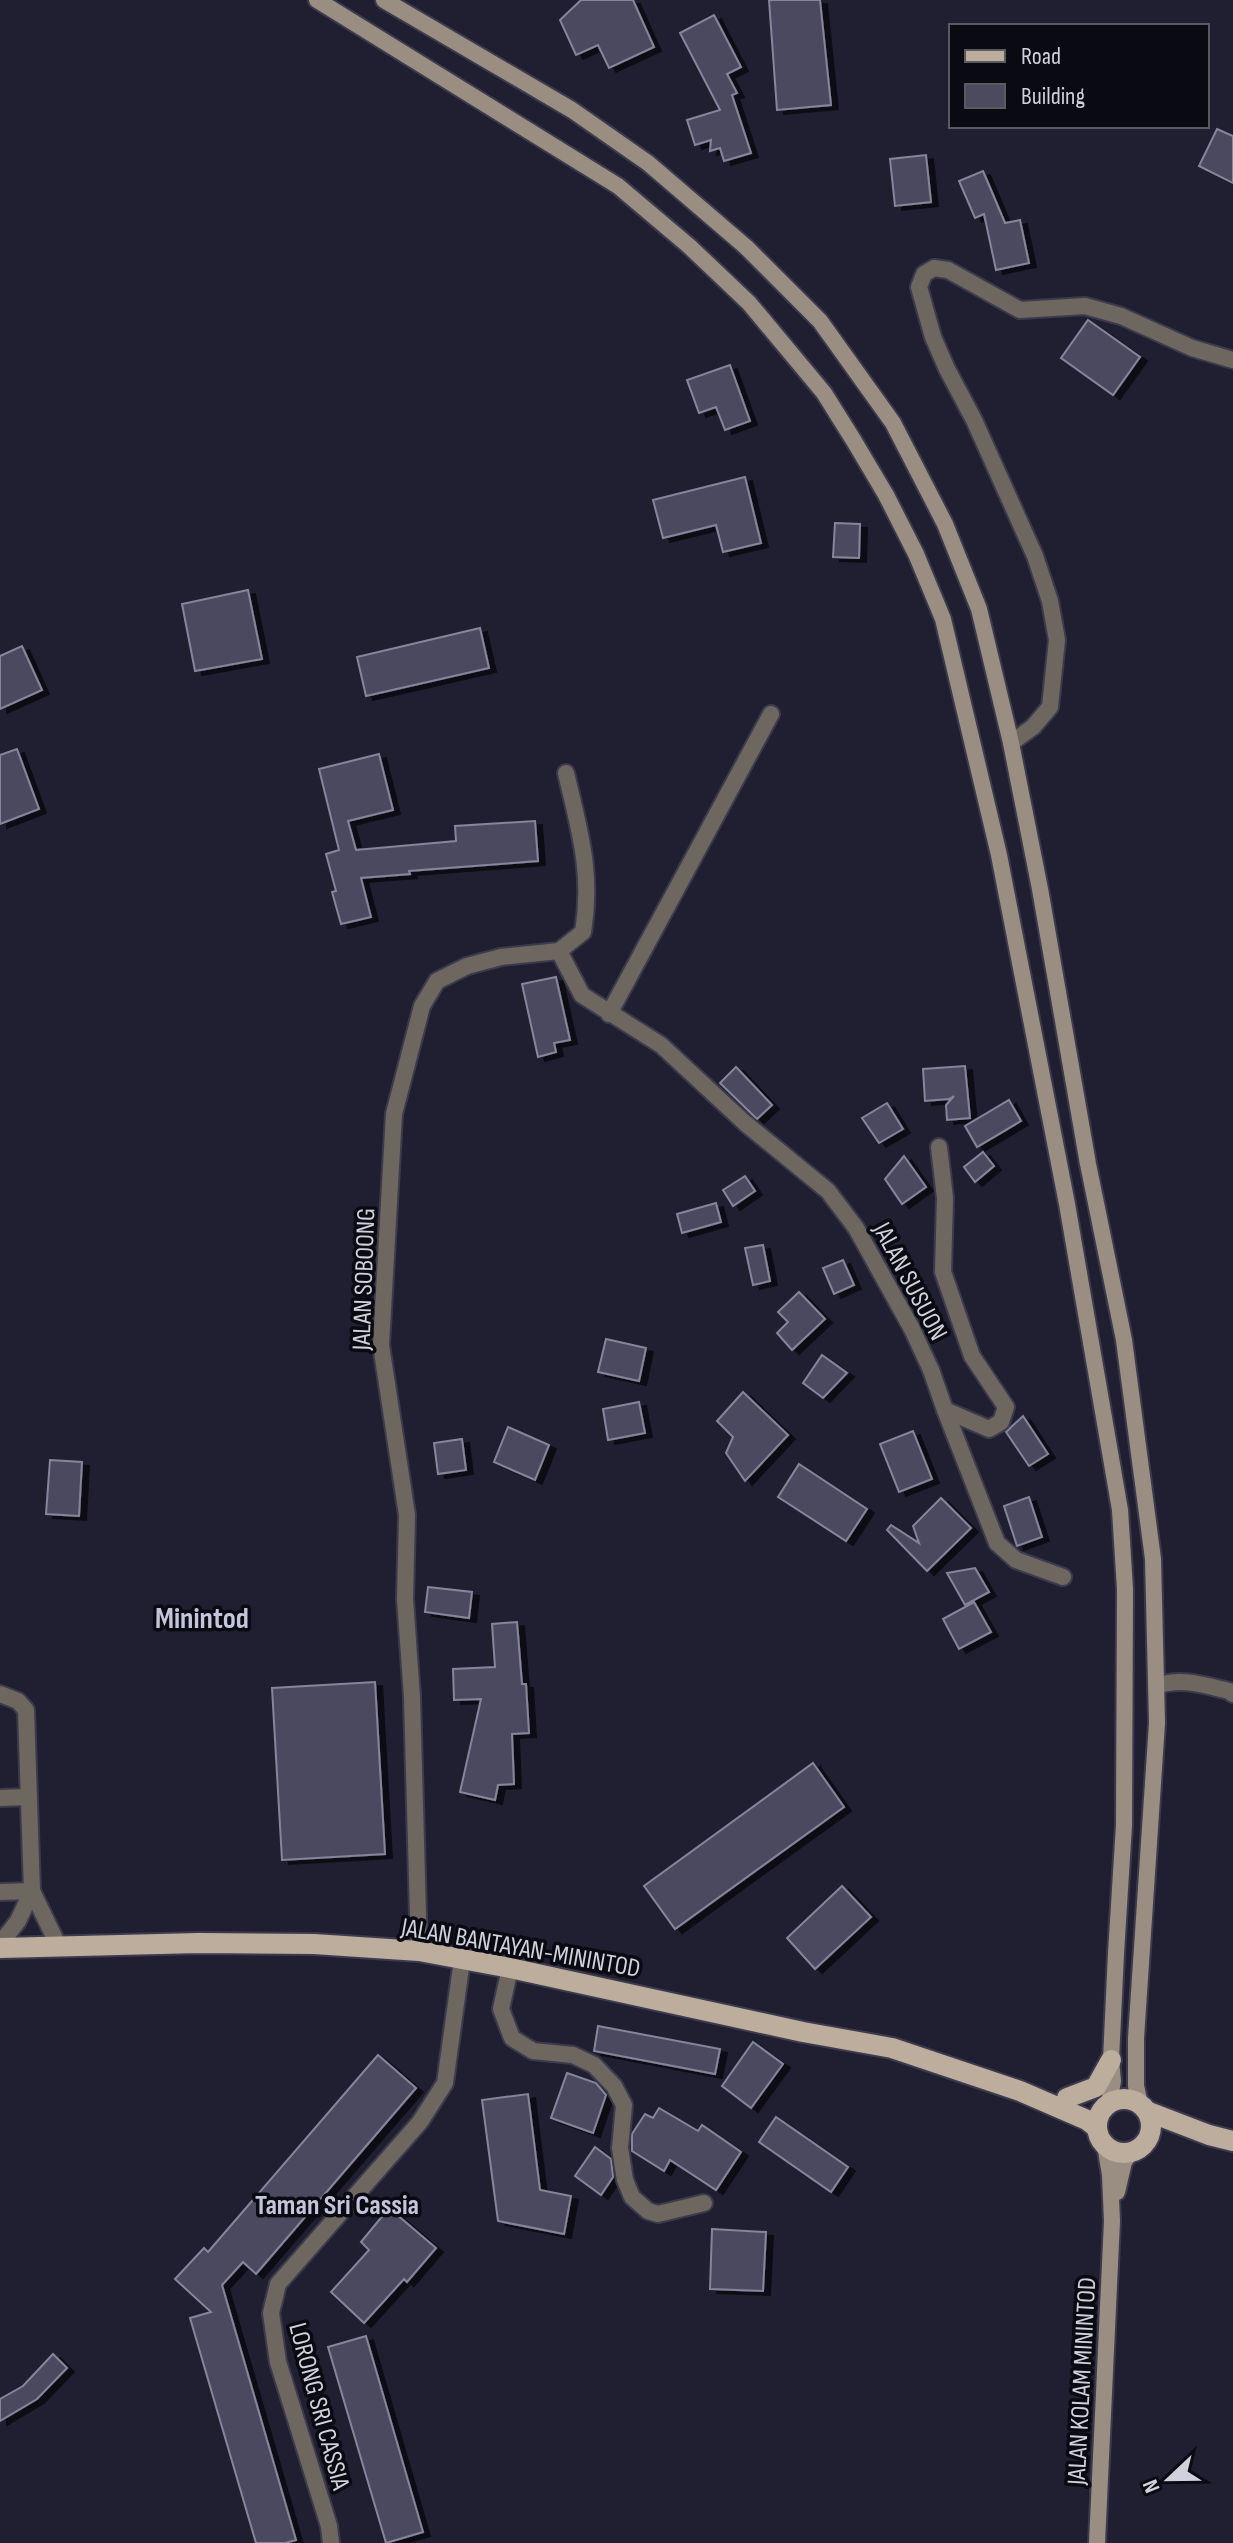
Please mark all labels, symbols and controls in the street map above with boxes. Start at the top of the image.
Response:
legend [949,24,1209,128]
text: Road [1021,42,1061,71]
text: Building [1021,82,1085,111]
street label: JALAN SOBOONG [346,1207,382,1352]
street label: JALAN SUSUON [865,1217,954,1346]
district label: Minintod [155,1601,249,1637]
street label: JALAN BANTAYAN-MININTOD [398,1912,643,1985]
district label: Taman Sri Cassia [255,2189,419,2222]
street label: JALAN KOLAM MININTOD [1062,2276,1103,2487]
street label: LORONG SRI CASSIA [281,2320,356,2494]
north arrow [1129,2439,1209,2519]
text: N [1137,2475,1167,2496]

